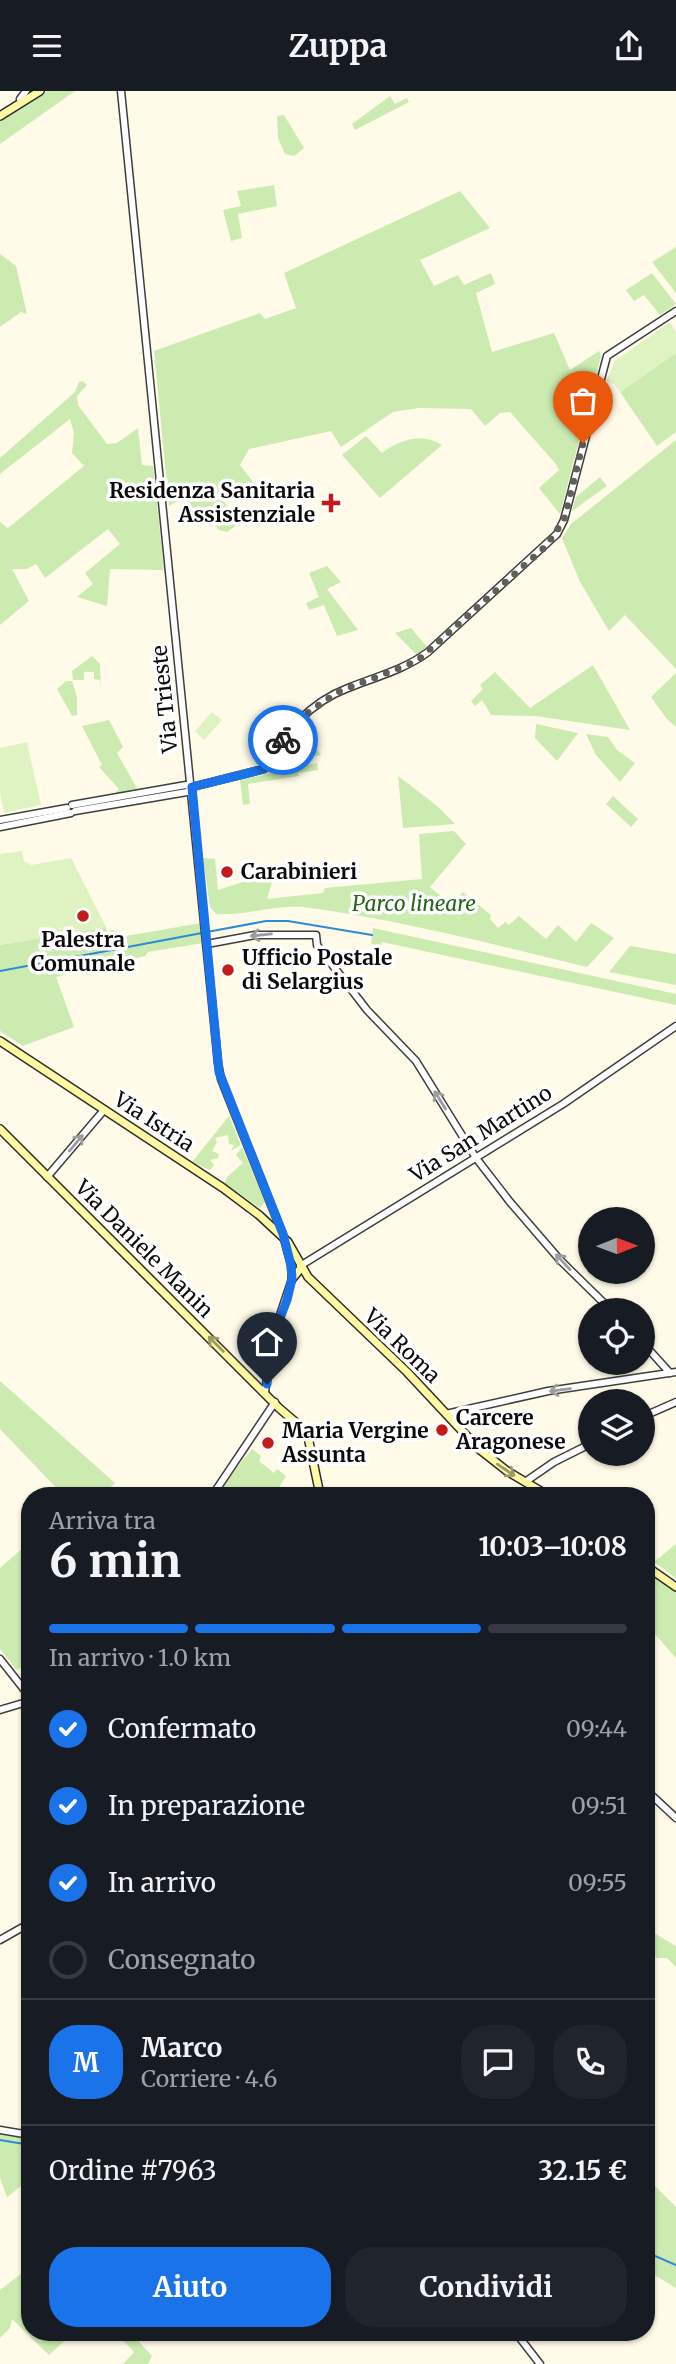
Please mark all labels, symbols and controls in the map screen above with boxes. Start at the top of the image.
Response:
text: Zuppa [289,26,387,66]
icon: menu [28,27,66,65]
icon: share [610,27,648,65]
pin [553,371,613,443]
icon: bag [564,382,602,420]
place label: Residenza Sanitaria Assistenziale [109,477,315,528]
marker: Residenza Sanitaria Assistenziale [321,493,341,513]
street label: Via Trieste [145,644,184,755]
courier [248,705,318,775]
icon: bike [264,721,302,759]
place label: Carabinieri [241,858,357,885]
marker: Carabinieri [219,864,235,880]
park label: Parco lineare [352,890,476,917]
marker: Palestra Comunale [75,908,91,924]
place label: Palestra Comunale [31,926,135,977]
one-way arrow [250,929,273,942]
place label: Ufficio Postale di Selargius [242,944,392,995]
marker: Ufficio Postale di Selargius [220,962,236,978]
street label: Via San Martino [404,1079,557,1189]
street label: Via Istria [108,1085,200,1158]
one-way arrow [432,1091,446,1111]
one-way arrow [68,1135,84,1153]
street label: Via Daniele Manin [69,1173,219,1324]
north arrow [578,1207,654,1285]
map controls [578,1207,655,1466]
one-way arrow [555,1254,572,1271]
button: locate [578,1298,655,1375]
street label: Via Roma [358,1302,446,1389]
pin [237,1312,297,1384]
icon: home [248,1323,286,1361]
one-way arrow [208,1336,225,1353]
one-way arrow [549,1383,572,1396]
button: layers [578,1389,655,1466]
place label: Carcere Aragonese [455,1404,566,1455]
place label: Maria Vergine Assunta [281,1417,429,1468]
marker: Carcere Aragonese [434,1422,450,1438]
marker: Maria Vergine Assunta [260,1435,276,1451]
one-way arrow [496,1463,515,1477]
text: Arriva tra [49,1506,155,1535]
text: 10:03–10:08 [478,1530,627,1563]
text: 6 min [49,1532,181,1590]
text: In arrivo · 1.0 km [49,1643,231,1672]
icon: check [49,1710,87,1748]
text: Confermato [108,1712,256,1745]
text: 09:44 [566,1714,627,1743]
icon: check [49,1787,87,1825]
text: In preparazione [108,1789,305,1822]
text: 09:51 [571,1791,627,1820]
icon: check [49,1864,87,1902]
text: In arrivo [108,1866,216,1899]
text: 09:55 [568,1868,627,1897]
text: Consegnato [108,1943,256,1976]
button: chat [461,2025,535,2099]
button: phone [553,2025,627,2099]
text: Marco [141,2031,222,2064]
text: M [73,2046,99,2079]
text: Corriere · 4.6 [141,2064,277,2093]
text: Ordine #7963 [49,2154,217,2187]
text: 32.15 € [538,2154,627,2187]
button: Aiuto [49,2247,331,2327]
button: Condividi [345,2247,627,2327]

